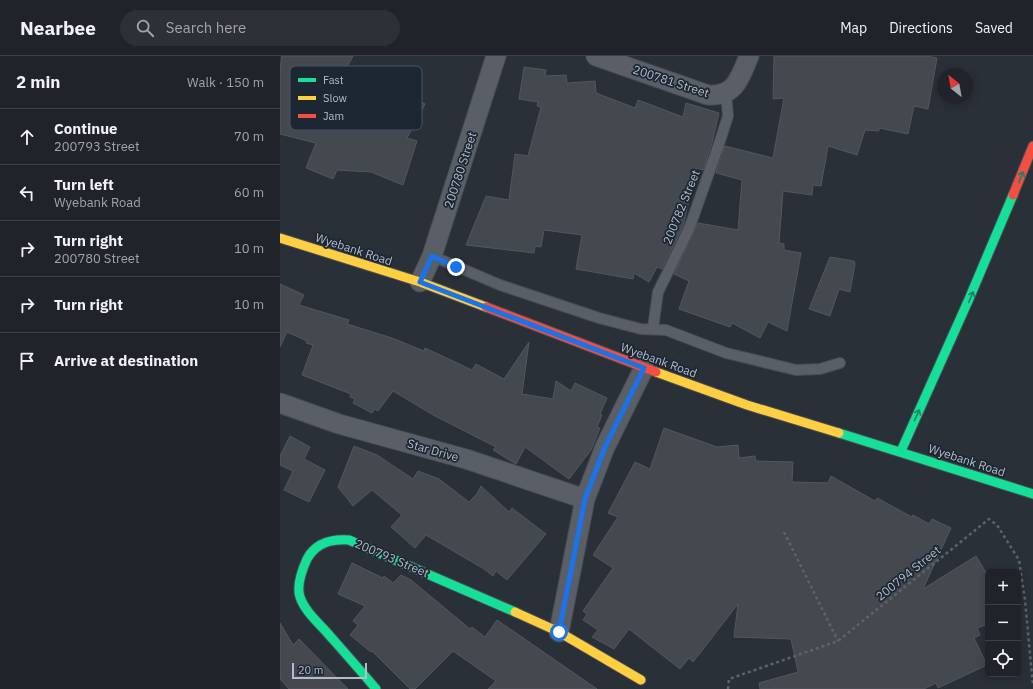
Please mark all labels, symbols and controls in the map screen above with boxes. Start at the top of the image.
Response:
search box [120,10,400,46]
text: Nearbee [20,16,96,40]
icon: search [134,17,156,39]
text: Search here [166,18,246,37]
text: Map [840,19,867,37]
text: Directions [889,19,953,37]
text: Saved [975,19,1013,37]
street label: 200781 Street [631,62,711,100]
legend [290,66,422,130]
north arrow [937,68,973,104]
text: 2 min [16,71,60,93]
text: Fast [323,73,344,87]
text: Walk · 150 m [187,74,264,91]
text: Slow [323,91,347,105]
text: Jam [323,109,344,123]
text: Continue [54,119,118,138]
icon: ahead [16,126,38,148]
text: 70 m [234,128,264,145]
street label: 200780 Street [441,130,479,210]
text: 200793 Street [54,138,140,155]
street label: 200782 Street [659,168,703,246]
one-way arrow [1018,171,1026,183]
text: Turn left [54,175,114,194]
icon: left [16,182,38,204]
text: 60 m [234,184,264,201]
text: Wyebank Road [54,194,141,211]
street label: Wyebank Road [314,229,394,269]
text: Turn right [54,231,123,250]
icon: right [16,238,38,260]
text: 10 m [234,240,264,257]
text: 200780 Street [54,250,140,267]
route end [447,258,465,276]
one-way arrow [968,291,975,303]
icon: right [16,294,38,316]
text: Turn right [54,295,123,314]
text: 10 m [234,296,264,313]
street label: Wyebank Road [619,339,699,381]
icon: arrive [16,350,38,372]
text: Arrive at destination [54,351,198,370]
one-way arrow [914,410,922,422]
street label: Star Drive [406,436,461,465]
street label: Wyebank Road [927,440,1007,480]
street label: 200793 Street [353,536,431,580]
street label: 200794 Street [873,542,943,604]
map controls [985,569,1021,677]
button: + [985,569,1021,605]
button: − [985,605,1021,641]
route start [550,623,568,641]
button: locate [985,641,1021,677]
scale bar [292,661,367,680]
text: 20 m [298,663,323,677]

